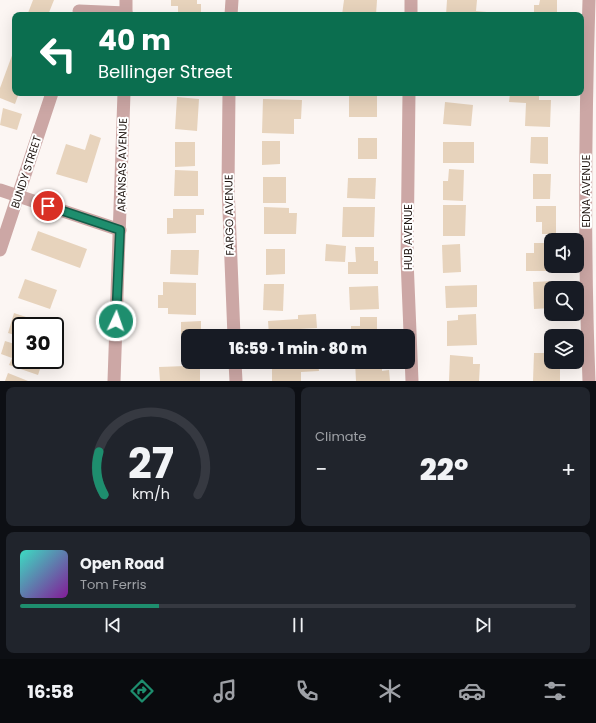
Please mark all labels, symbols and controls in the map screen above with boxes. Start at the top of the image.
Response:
text: 40 m [98,21,171,60]
icon: left [32,28,84,80]
text: Bellinger Street [98,59,233,84]
street label: ARANSAS AVENUE [113,118,131,212]
street label: BUNDY STREET [7,134,45,210]
street label: EDNA AVENUE [578,155,594,227]
street label: FARGO AVENUE [220,174,238,256]
pin [31,189,65,223]
icon: arrive [37,195,59,217]
street label: HUB AVENUE [400,204,416,270]
map controls [544,233,584,369]
button: sound [544,233,584,273]
button: search [544,281,584,321]
position arrow [95,300,137,342]
speed limit sign: 30 [12,317,64,369]
button: layers [544,329,584,369]
text: 16:59 · 1 min · 80 m [229,338,367,359]
text: Climate [315,427,366,446]
text: 27 [127,433,174,492]
text: 22° [420,448,468,491]
text: − [315,454,327,485]
text: + [561,454,576,485]
text: km/h [131,483,170,503]
text: Open Road [80,553,164,574]
text: Tom Ferris [80,575,147,594]
icon: previous [102,614,124,636]
icon: pause [287,614,309,636]
icon: next [472,614,494,636]
icon: directions [128,677,156,705]
icon: music [211,677,239,705]
icon: phone [293,677,321,705]
icon: climate [376,677,404,705]
icon: car [458,677,486,705]
icon: filters [541,677,569,705]
text: 16:58 [27,679,74,704]

